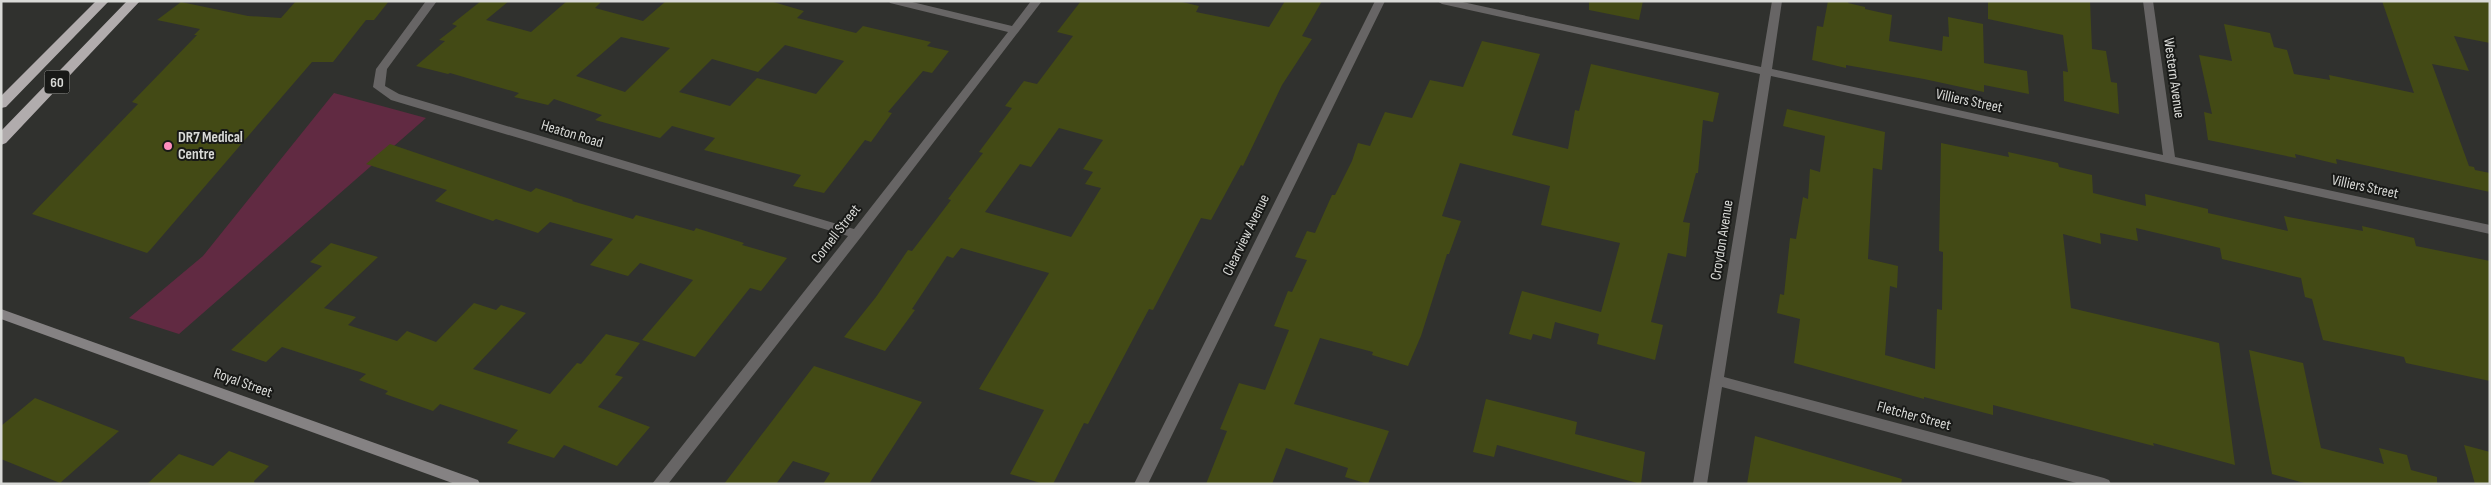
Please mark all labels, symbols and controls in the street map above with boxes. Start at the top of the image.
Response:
street label: Western Avenue [2159,36,2189,120]
road number: 60 [44,70,70,94]
street label: Villiers Street [1934,85,2005,117]
street label: Heaton Road [539,116,605,152]
place label: DR7 Medical Centre [178,128,243,164]
marker: DR7 Medical Centre [162,140,174,152]
street label: Villiers Street [2330,171,2401,203]
street label: Clearview Avenue [1218,191,1274,279]
street label: Croydon Avenue [1706,199,1738,281]
street label: Cornell Street [807,200,865,267]
street label: Royal Street [211,364,275,403]
street label: Fletcher Street [1875,397,1953,435]

